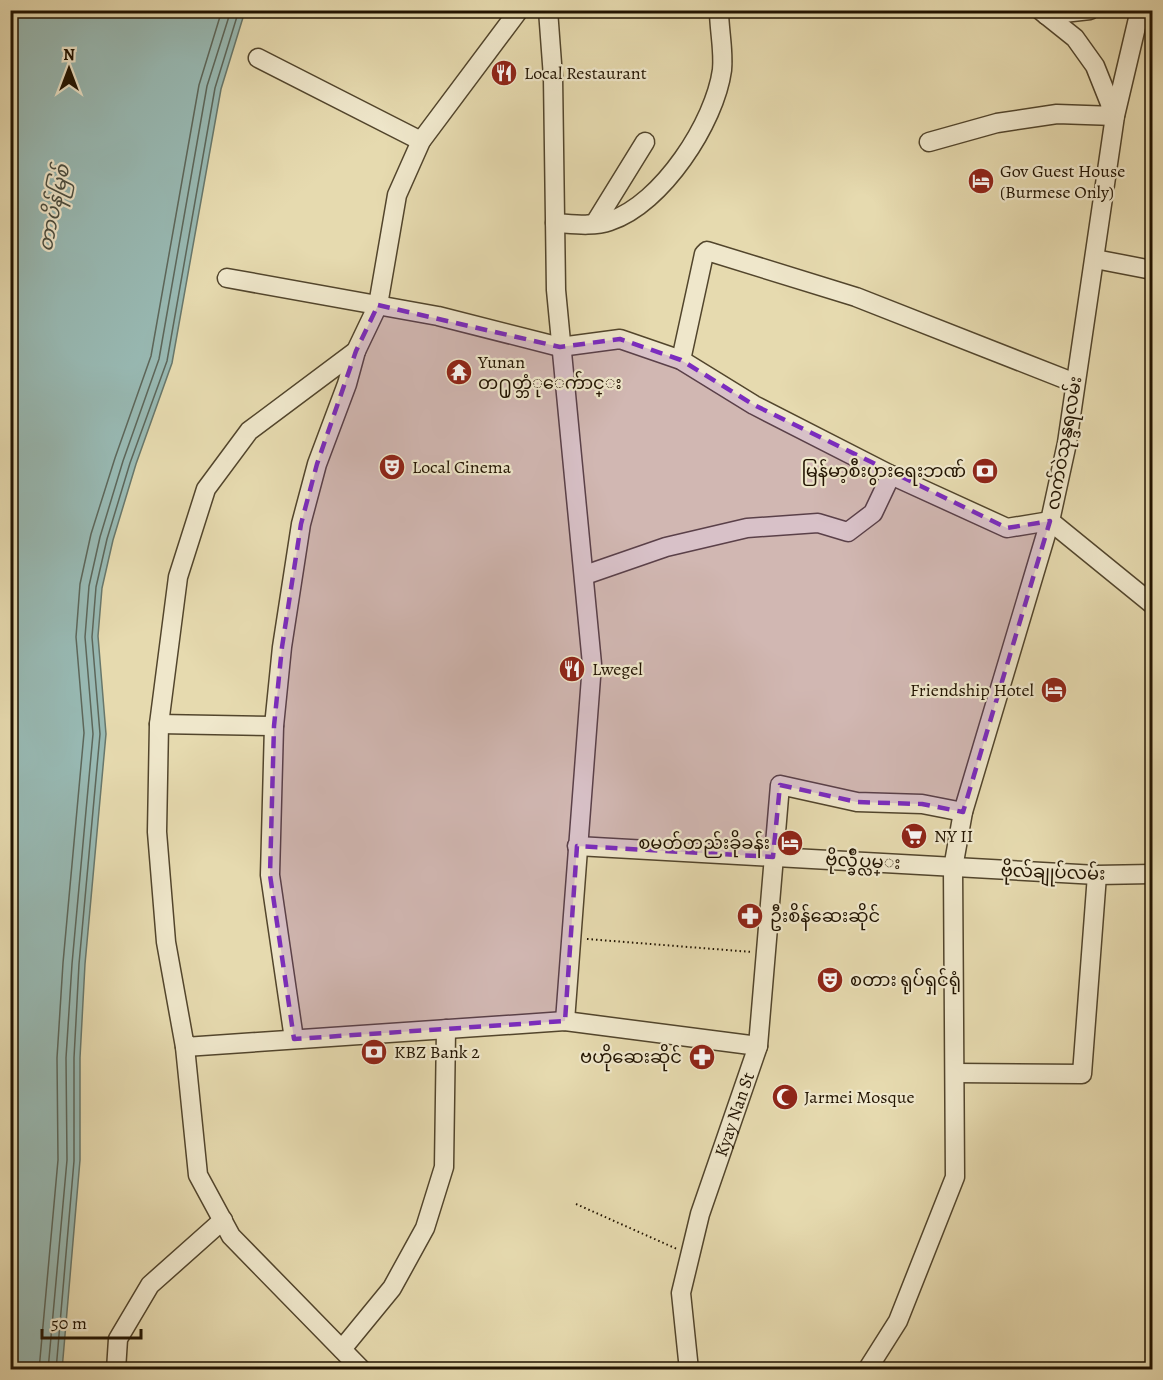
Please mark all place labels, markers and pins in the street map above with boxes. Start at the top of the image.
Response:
restaurant icon: Local Restaurant [489,58,519,88]
place label: Local Restaurant [524,61,647,85]
place label: Gov Guest House (Burmese Only) [1000,159,1125,204]
hotel icon: Gov Guest House (Burmese Only) [966,166,996,196]
place label: Yunan တ႐ုတ္ဘံုေက်ာင္း [477,350,622,398]
temple icon: Yunan တ႐ုတ္ဘံုေက်ာင္း [444,357,474,387]
theatre icon: Local Cinema [377,452,407,482]
place label: Local Cinema [412,455,512,479]
bank icon: မြန်မာ့စီးပွားရေးဘဏ် [970,456,1000,486]
place label: မြန်မာ့စီးပွားရေးဘဏ် [802,457,966,486]
restaurant icon: Lwegel [557,654,587,684]
place label: Lwegel [592,657,643,681]
hotel icon: Friendship Hotel [1039,675,1069,705]
place label: Friendship Hotel [910,678,1035,702]
supermarket icon: NY II [899,821,929,851]
place label: NY II [934,824,973,848]
hotel icon: စမတ်တည်းခိုခန်း [775,828,805,858]
place label: စမတ်တည်းခိုခန်း [638,829,770,858]
pharmacy icon: ဦးစိန်ဆေးဆိုင် [735,901,765,931]
place label: ဦးစိန်ဆေးဆိုင် [770,902,880,931]
theatre icon: စတား ရုပ်ရှင်ရုံ [815,965,845,995]
place label: စတား ရုပ်ရှင်ရုံ [850,967,961,995]
bank icon: KBZ Bank 2 [359,1037,389,1067]
place label: KBZ Bank 2 [394,1040,480,1064]
pharmacy icon: ဗဟိုဆေးဆိုင် [687,1042,717,1072]
place label: ဗဟိုဆေးဆိုင် [580,1043,682,1072]
mosque icon: Jarmei Mosque [770,1082,800,1112]
place label: Jarmei Mosque [804,1085,914,1109]

